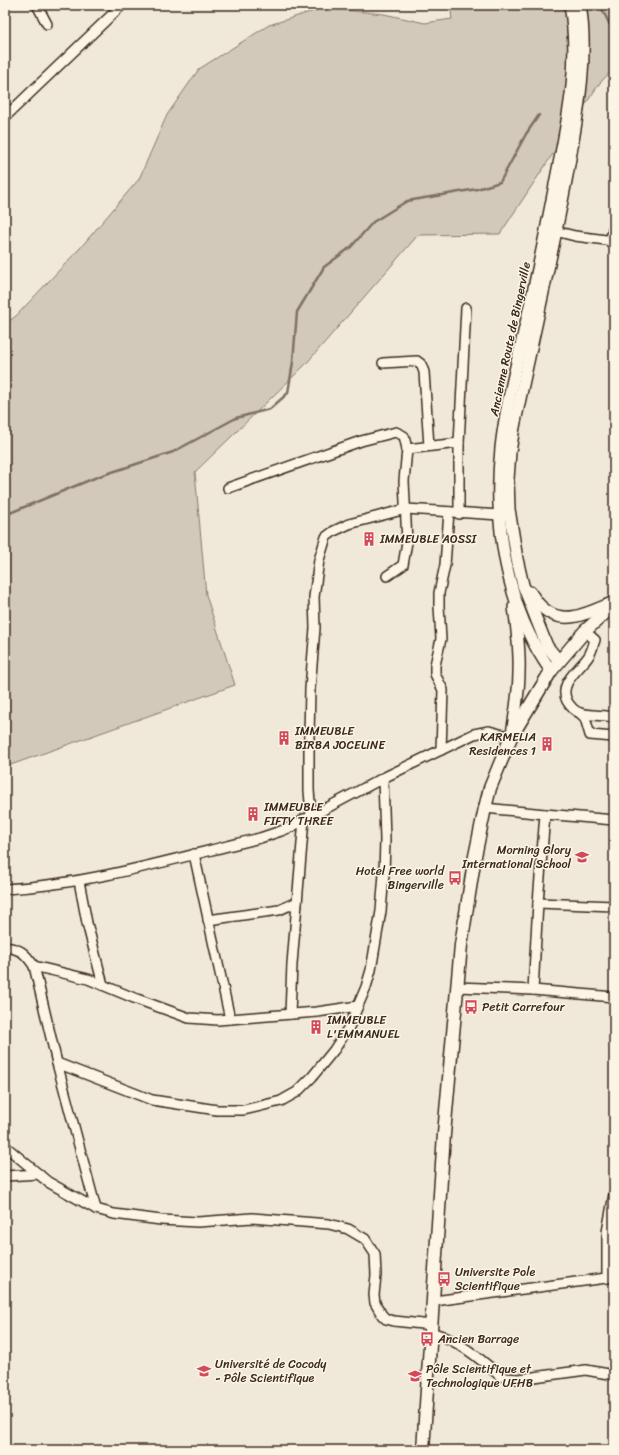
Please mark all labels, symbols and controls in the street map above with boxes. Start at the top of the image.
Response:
street label: Ancienne Route de Bingerville [483,260,537,419]
place label: IMMEUBLE AOSSI [379,528,478,550]
building icon: IMMEUBLE AOSSI [361,531,377,547]
place label: IMMEUBLE BIRBA JOCELINE [294,720,386,756]
place label: KARMELIA Residences 1 [469,726,536,762]
building icon: IMMEUBLE BIRBA JOCELINE [276,730,292,746]
building icon: KARMELIA Residences 1 [539,736,555,752]
place label: IMMEUBLE FIFTY THREE [263,796,334,832]
building icon: IMMEUBLE FIFTY THREE [245,806,261,822]
place label: Morning Glory International School [461,839,572,875]
school or university icon: Morning Glory International School [574,849,590,865]
place label: Hotel Free world Bingerville [356,860,446,896]
bus stop icon: Hotel Free world Bingerville [447,870,463,886]
place label: Petit Carrefour [482,996,566,1018]
bus stop icon: Petit Carrefour [463,999,479,1015]
place label: IMMEUBLE L'EMMANUEL [326,1009,400,1045]
building icon: IMMEUBLE L'EMMANUEL [308,1019,324,1035]
place label: Universite Pole Scientifique [455,1261,536,1297]
bus stop icon: Universite Pole Scientifique [436,1271,452,1287]
place label: Ancien Barrage [437,1328,519,1350]
bus stop icon: Ancien Barrage [419,1331,435,1347]
place label: Université de Cocody - Pôle Scientifique [215,1353,327,1389]
place label: Pôle Scientifique et Technologique UFHB [426,1358,534,1394]
school or university icon: Université de Cocody - Pôle Scientifique [196,1363,212,1379]
school or university icon: Pôle Scientifique et Technologique UFHB [407,1368,423,1384]

